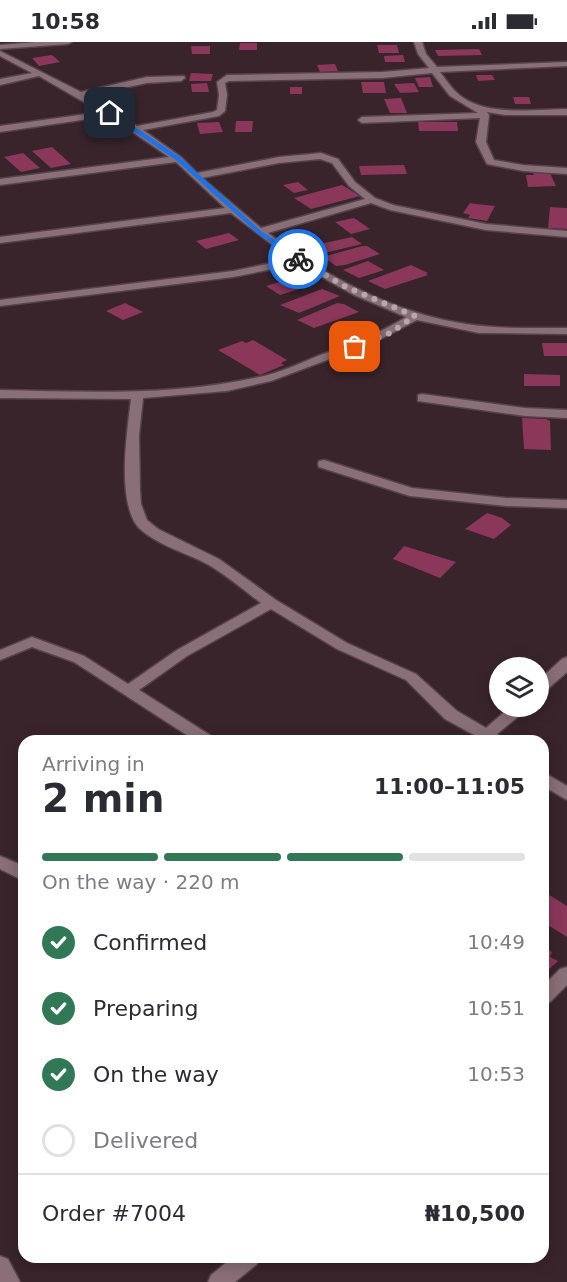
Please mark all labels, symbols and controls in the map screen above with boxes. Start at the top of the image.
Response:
text: 10:58 [30,9,100,34]
pin [84,87,135,138]
icon: home [93,96,126,129]
courier [268,229,328,289]
icon: bike [282,243,315,276]
pin [329,321,380,372]
icon: bag [338,330,371,363]
map controls [489,657,549,717]
button: layers [489,657,549,717]
text: Arriving in [42,752,145,776]
text: 11:00–11:05 [374,774,525,799]
text: 2 min [42,776,164,821]
text: On the way · 220 m [42,870,240,894]
icon: check [42,926,75,959]
text: Confirmed [93,930,207,955]
text: 10:49 [467,930,525,954]
icon: check [42,992,75,1025]
text: Preparing [93,996,199,1021]
text: 10:51 [467,996,525,1020]
icon: check [42,1058,75,1091]
text: On the way [93,1062,219,1087]
text: 10:53 [467,1062,525,1086]
text: Delivered [93,1128,198,1153]
text: Order #7004 [42,1201,186,1226]
text: ₦10,500 [425,1201,525,1226]

